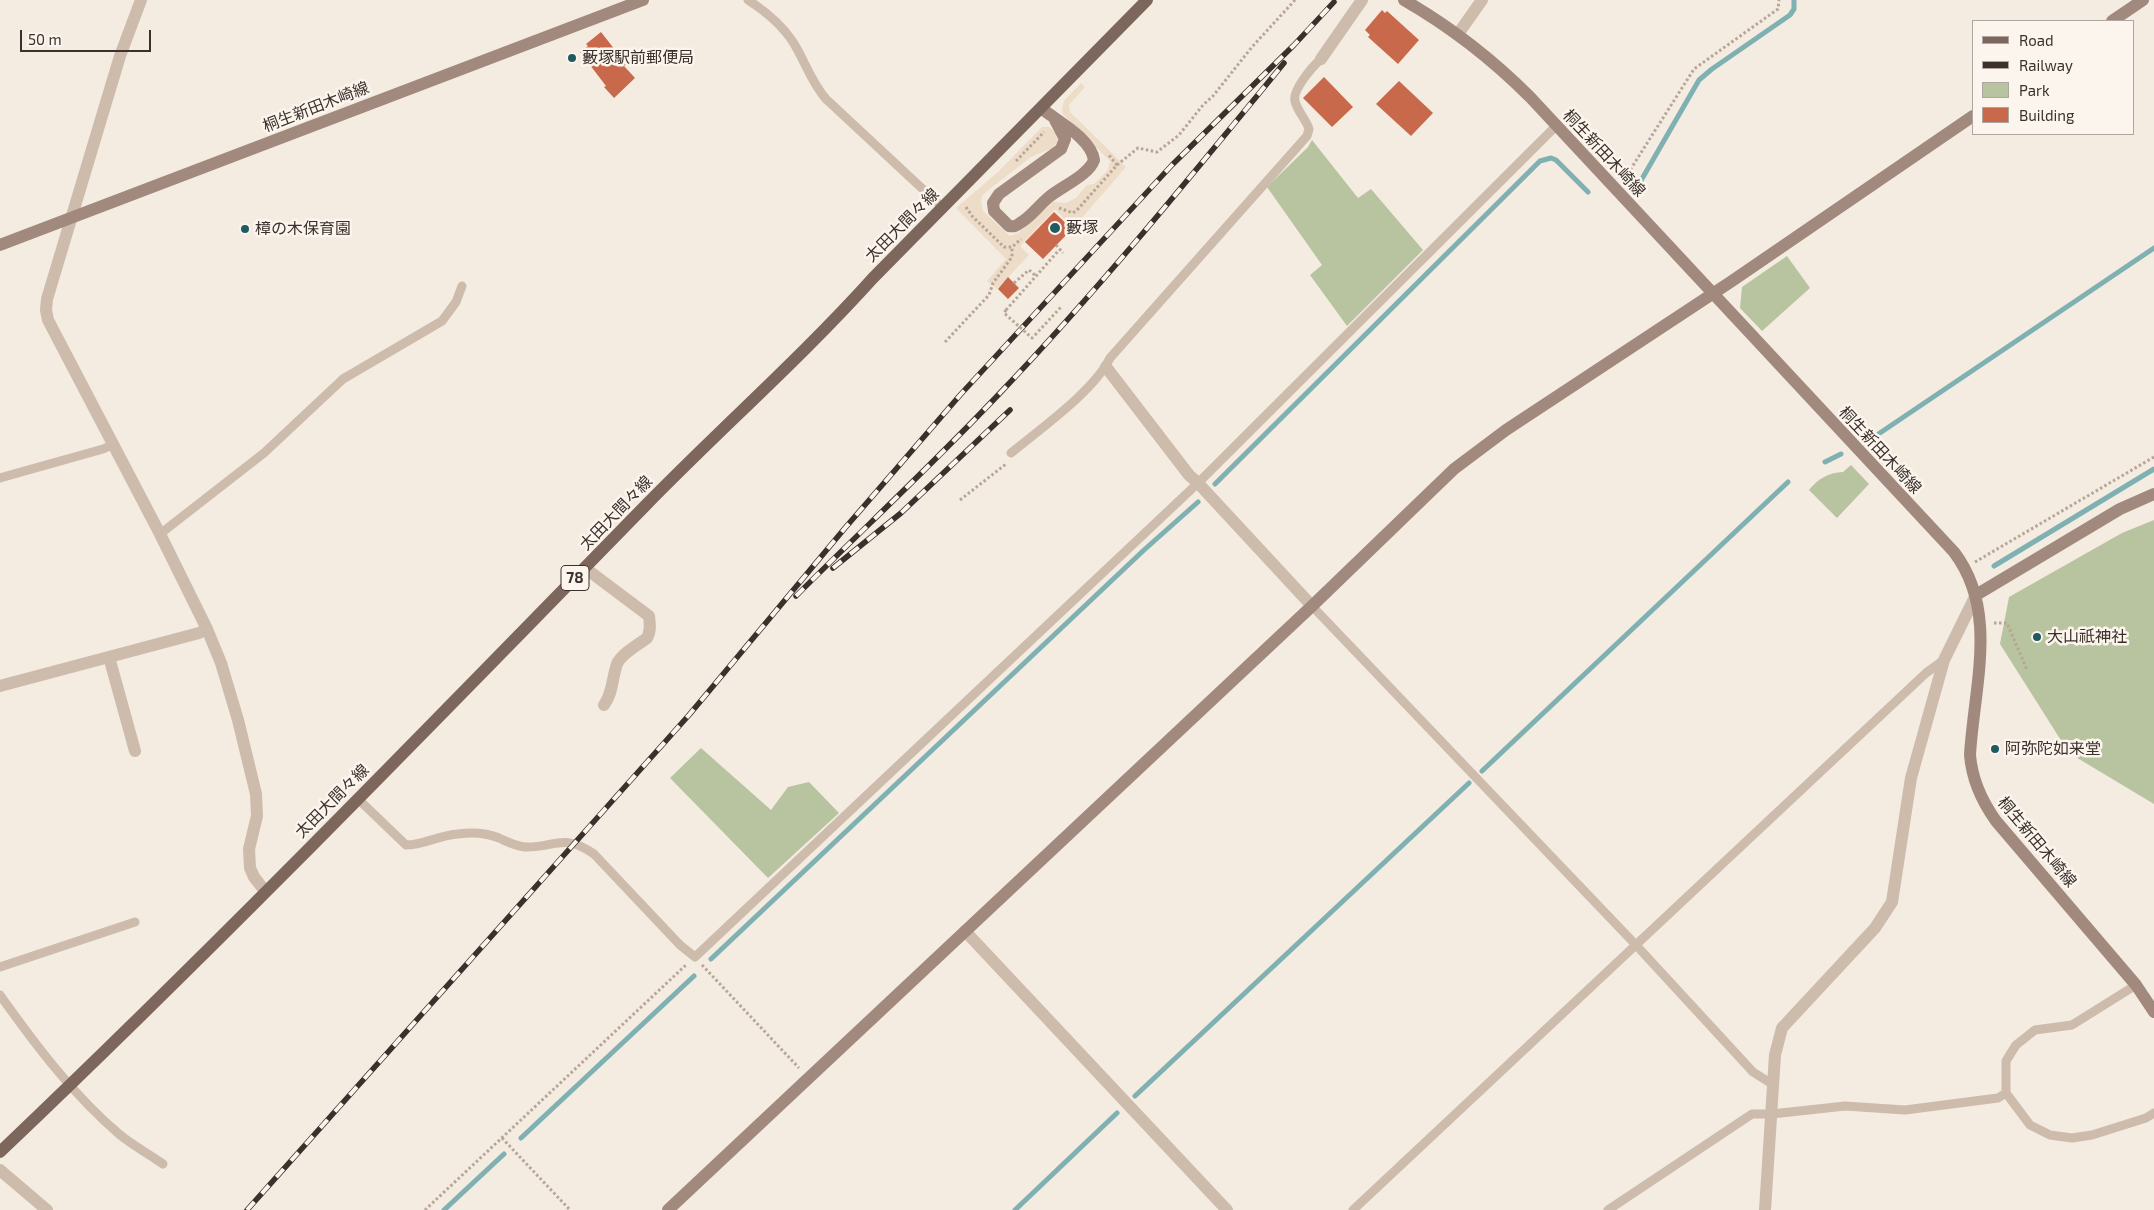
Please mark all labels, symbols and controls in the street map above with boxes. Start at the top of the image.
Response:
scale bar [22,20,154,52]
legend [1972,20,2134,135]
text: 50 m [28,30,62,48]
text: Road [2019,31,2054,49]
place label: 藪塚駅前郵便局 [582,48,694,68]
marker: 藪塚駅前郵便局 [566,52,578,64]
text: Railway [2019,56,2073,74]
street label: 桐生新田木崎線 [260,78,372,136]
text: Park [2019,81,2050,99]
street label: 桐生新田木崎線 [1559,105,1649,201]
text: Building [2019,106,2074,124]
street label: 太田大間々線 [861,184,943,266]
place label: 藪塚 [1066,218,1098,238]
place label: 樟の木保育園 [255,219,351,239]
marker: 藪塚 [1048,221,1062,235]
marker: 樟の木保育園 [239,223,251,235]
street label: 桐生新田木崎線 [1835,402,1925,498]
street label: 太田大間々線 [576,472,656,554]
road number: 78 [561,566,589,590]
place label: 大山祇神社 [2047,627,2127,647]
marker: 大山祇神社 [2031,631,2043,643]
place label: 阿弥陀如来堂 [2005,739,2101,759]
marker: 阿弥陀如来堂 [1989,743,2001,755]
street label: 太田大間々線 [291,760,373,842]
street label: 桐生新田木崎線 [1994,793,2080,891]

